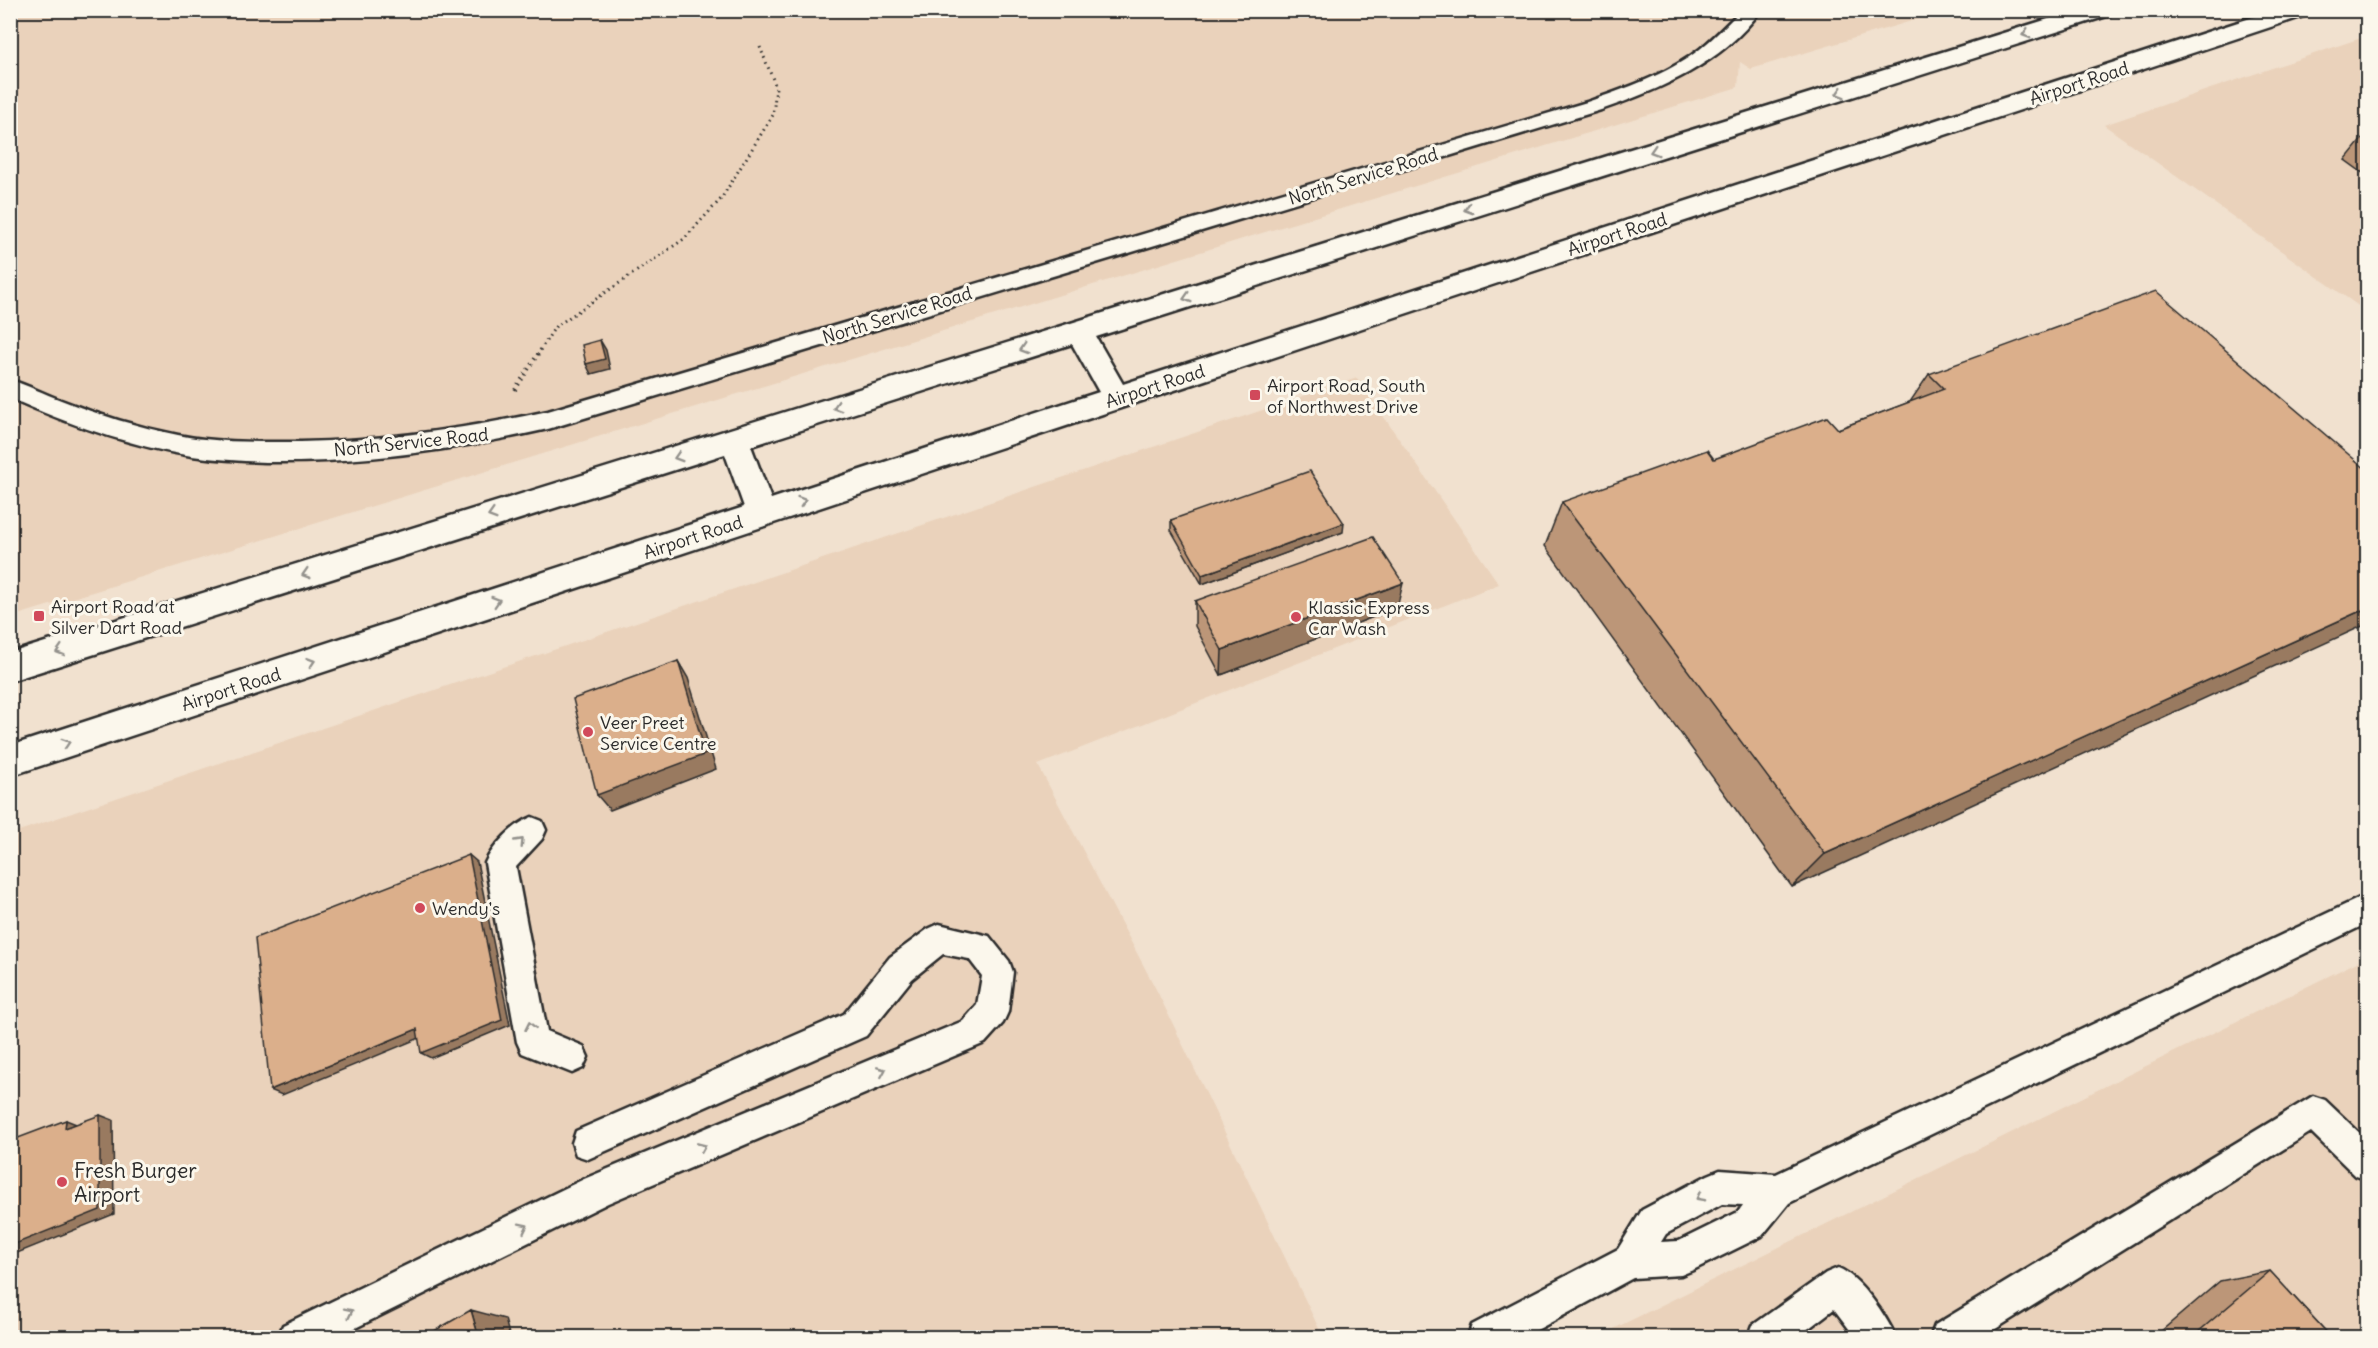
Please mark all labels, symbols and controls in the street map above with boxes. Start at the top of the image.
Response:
one-way arrow [2021,27,2032,39]
street label: Airport Road [2026,56,2132,110]
one-way arrow [1835,85,1846,98]
street label: North Service Road [1285,142,1441,210]
one-way arrow [1649,144,1660,156]
one-way arrow [1463,202,1474,215]
street label: Airport Road [1564,207,1670,261]
street label: North Service Road [819,281,975,349]
one-way arrow [1182,291,1193,303]
one-way arrow [1018,342,1029,354]
street label: Airport Road [1102,359,1208,413]
place label: Airport Road, South of Northwest Drive [1267,374,1425,418]
marker: Airport Road, South of Northwest Drive [1248,388,1262,402]
one-way arrow [832,400,843,412]
street label: North Service Road [333,422,490,462]
one-way arrow [673,449,684,462]
one-way arrow [796,496,807,509]
one-way arrow [487,508,498,520]
street label: Airport Road [640,510,746,564]
one-way arrow [301,567,312,579]
place label: Airport Road at Silver Dart Road [51,595,182,639]
one-way arrow [491,596,501,609]
place label: Klassic Express Car Wash [1308,596,1430,640]
marker: Airport Road at Silver Dart Road [32,609,46,623]
marker: Klassic Express Car Wash [1289,610,1303,624]
one-way arrow [55,644,66,656]
one-way arrow [305,657,316,670]
street label: Airport Road [178,662,284,716]
place label: Veer Preet Service Centre [600,711,717,755]
marker: Veer Preet Service Centre [581,725,595,739]
one-way arrow [60,737,71,750]
one-way arrow [513,839,524,849]
place label: Wendy's [432,897,500,920]
marker: Wendy's [413,901,427,915]
one-way arrow [524,1021,537,1031]
one-way arrow [876,1066,887,1078]
one-way arrow [696,1142,707,1154]
place label: Fresh Burger Airport [74,1157,197,1208]
marker: Fresh Burger Airport [55,1175,69,1189]
one-way arrow [1696,1190,1706,1201]
one-way arrow [518,1222,529,1234]
one-way arrow [343,1307,354,1319]

